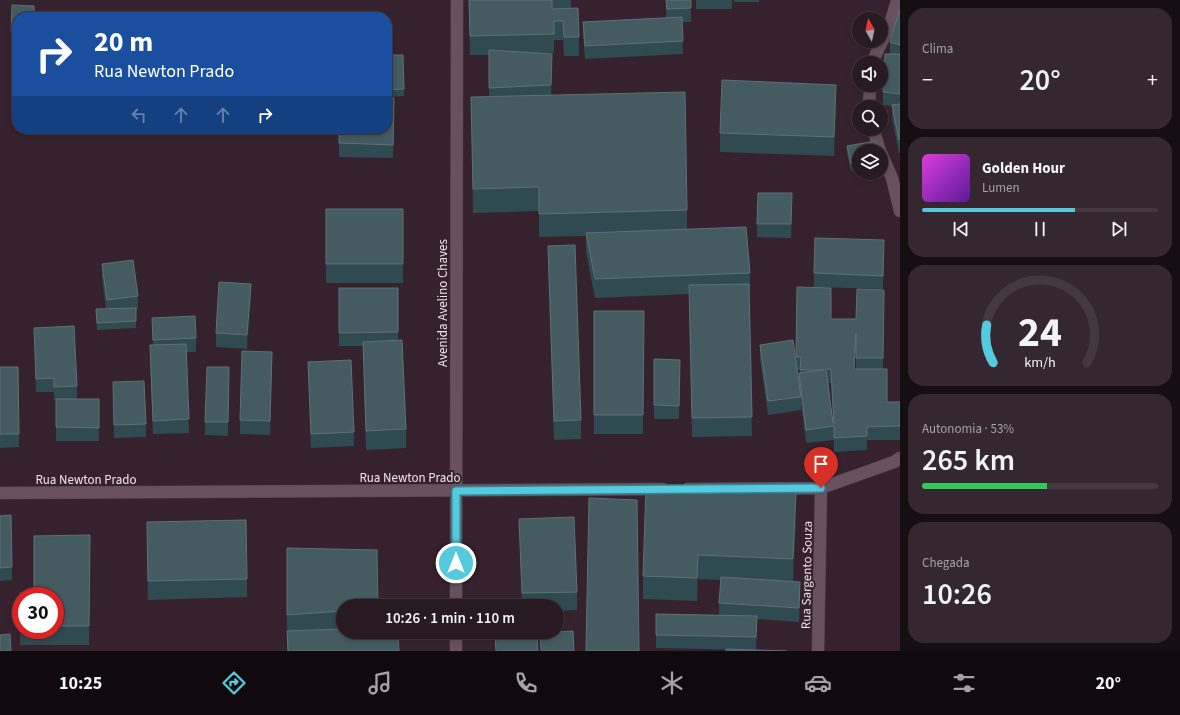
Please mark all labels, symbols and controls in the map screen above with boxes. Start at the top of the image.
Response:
north arrow [852,12,888,48]
map controls [852,12,888,180]
text: 20 m [94,22,153,62]
icon: right [28,28,80,80]
text: Clima [922,40,953,58]
button: sound [852,56,888,92]
text: Rua Newton Prado [94,59,234,84]
text: 20° [1019,59,1061,102]
text: − [922,64,933,96]
text: + [1147,64,1158,96]
button: search [852,100,888,136]
icon: left [128,104,150,126]
icon: ahead [170,104,192,126]
icon: ahead [212,104,234,126]
icon: right [254,104,276,126]
button: layers [852,144,888,180]
text: Golden Hour [982,158,1065,179]
text: Lumen [982,179,1020,197]
icon: previous [950,218,972,240]
icon: pause [1029,218,1051,240]
icon: next [1108,218,1130,240]
street label: Avenida Avelino Chaves [434,239,452,367]
text: 24 [1018,303,1062,363]
text: km/h [1024,352,1056,373]
text: Autonomia · 53% [922,420,1014,438]
text: 265 km [922,439,1015,482]
pin [804,447,838,488]
icon: arrive [810,453,832,475]
street label: Rua Newton Prado [359,469,461,487]
street label: Rua Newton Prado [35,471,137,489]
street label: Rua Sargento Souza [797,521,817,629]
position arrow [435,542,477,584]
text: Chegada [922,554,969,572]
text: 10:26 [922,573,992,616]
speed limit sign: 30 [12,587,64,639]
text: 10:26 · 1 min · 110 m [385,608,515,629]
icon: directions [220,669,248,697]
icon: music [366,669,394,697]
icon: phone [512,669,540,697]
icon: climate [658,669,686,697]
icon: car [804,669,832,697]
icon: filters [950,669,978,697]
text: 10:25 [59,671,102,696]
text: 20° [1095,671,1121,696]

